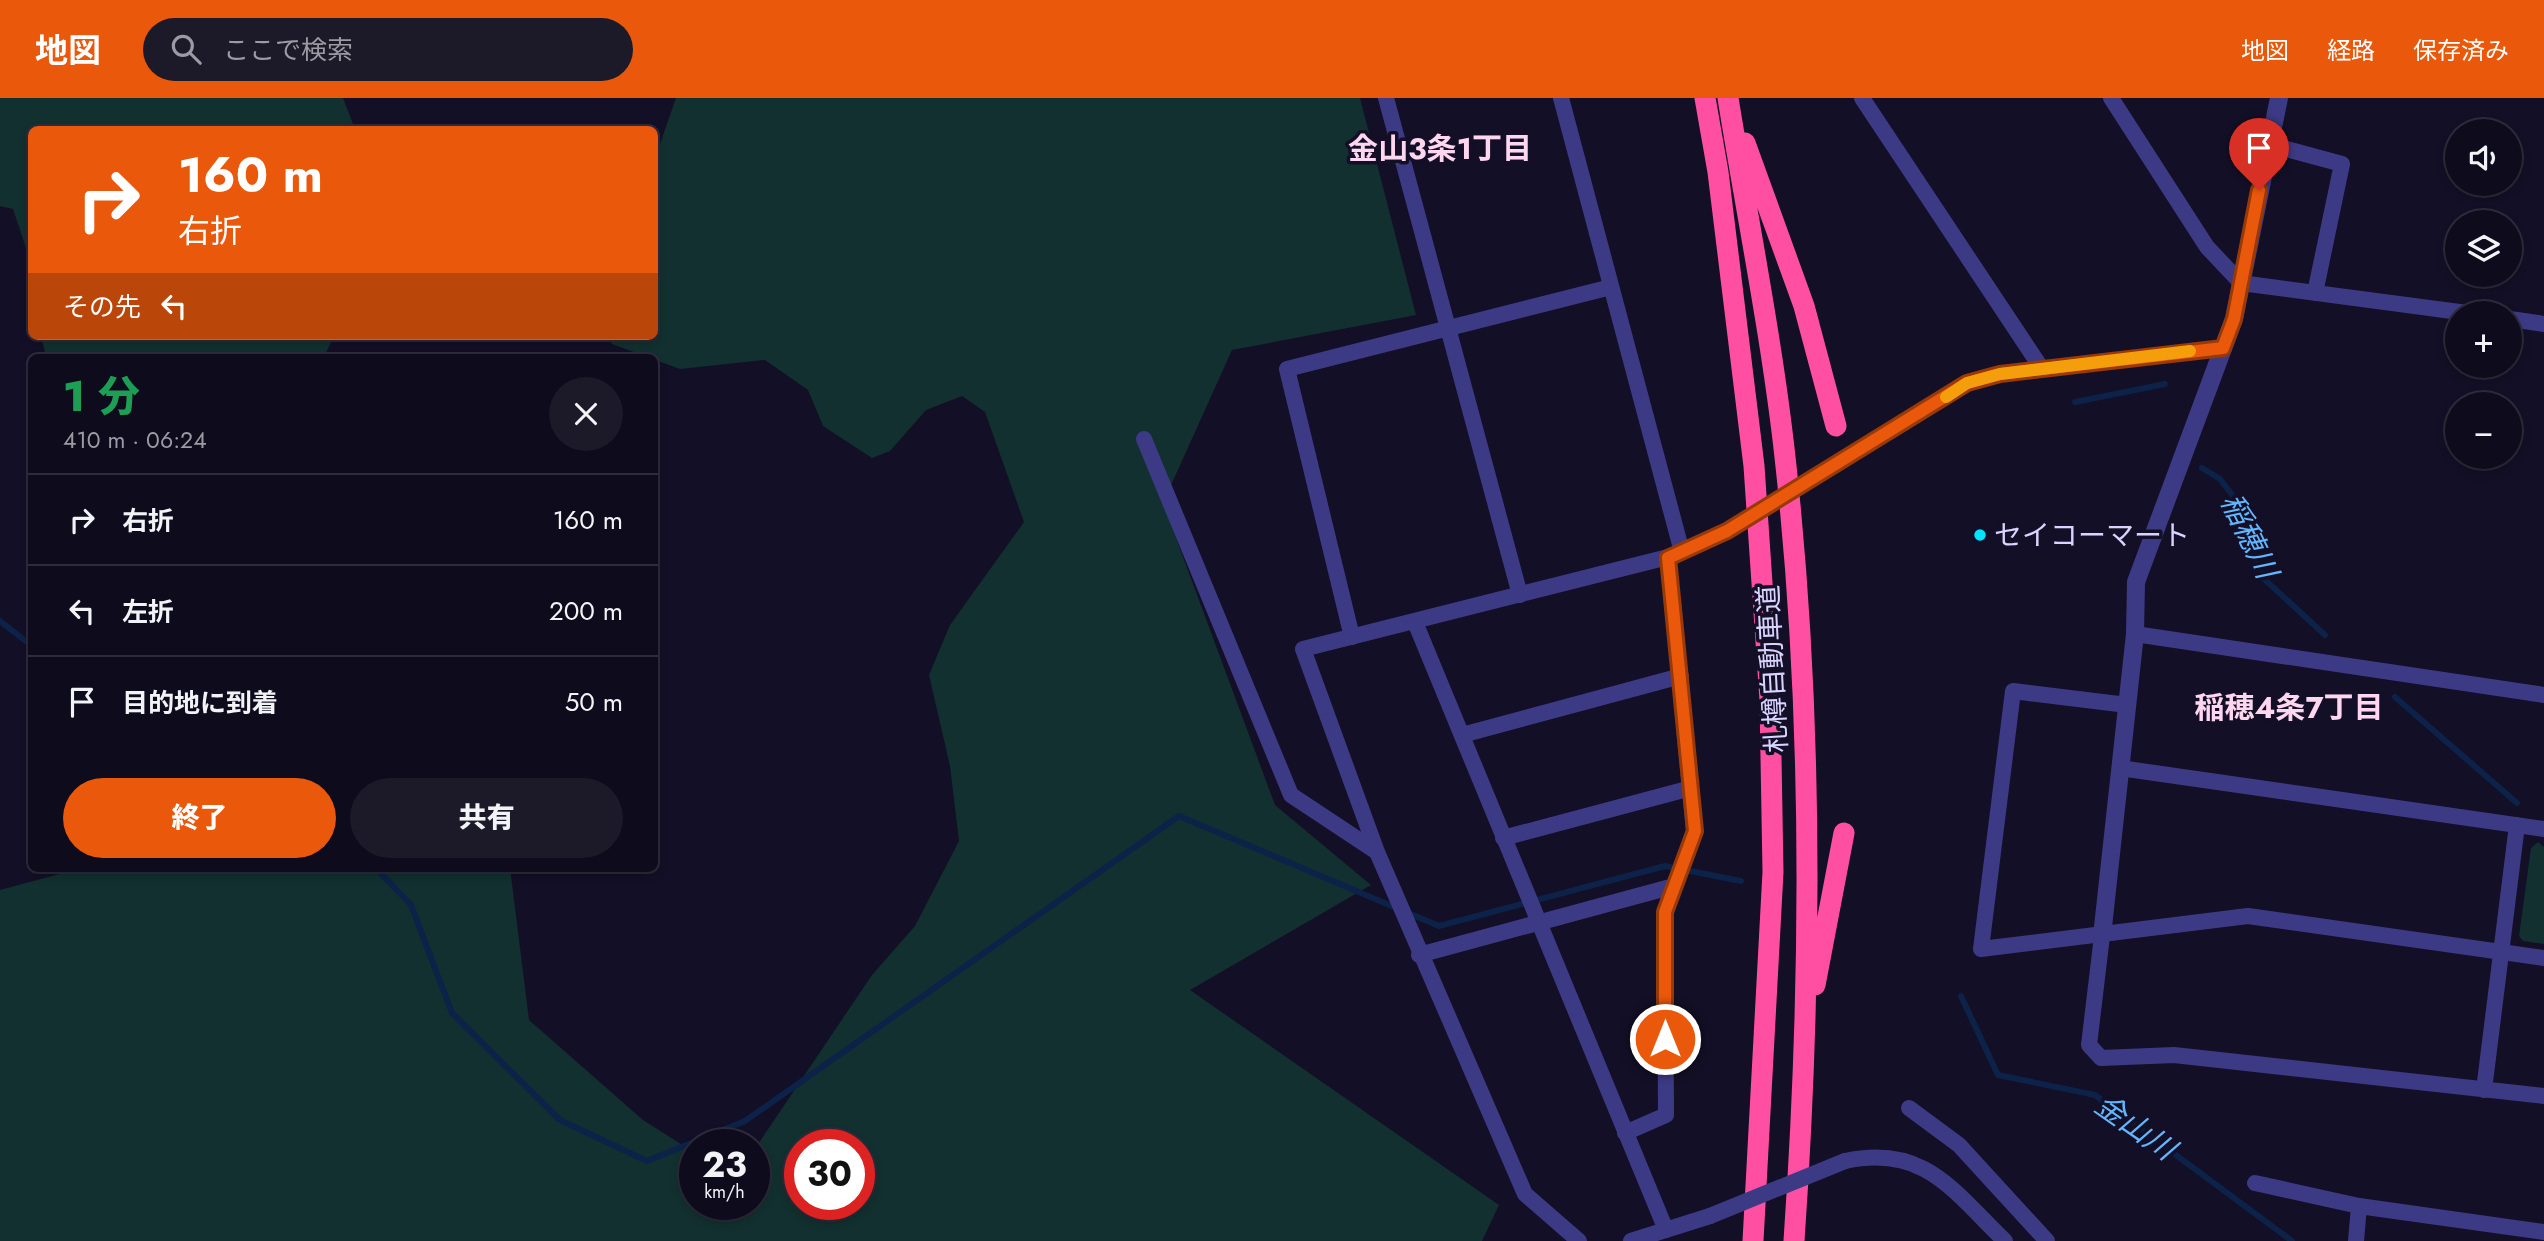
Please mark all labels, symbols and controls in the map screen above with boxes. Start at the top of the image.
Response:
search box [143,18,633,81]
text: 地図 [35,27,101,74]
icon: search [167,30,205,68]
text: ここで検索 [223,31,353,69]
text: 地図 [2241,33,2289,68]
text: 経路 [2327,33,2375,68]
text: 保存済み [2413,33,2509,68]
pin [2229,118,2289,190]
map controls [2445,119,2522,469]
button: sound [2445,119,2522,196]
district label: 金山3条1丁目 [1348,127,1532,170]
icon: arrive [2240,129,2278,167]
text: 160 m [178,140,323,210]
icon: right [63,154,154,245]
text: 右折 [178,208,242,254]
button: layers [2445,210,2522,287]
icon: left [155,287,193,325]
text: その先 [63,288,141,326]
button: + [2445,301,2522,378]
text: 1 分 [63,366,140,427]
button: close [549,377,623,451]
button: − [2445,392,2522,469]
text: 410 m · 06:24 [63,423,207,457]
water label: 稲穂川 [2210,486,2290,588]
icon: right [63,501,101,539]
text: 160 m [553,501,623,539]
text: 右折 [122,502,174,540]
place label: セイコーマート [1994,515,2190,556]
marker: セイコーマート [1972,527,1988,543]
street label: 札樽自動車道 [1748,584,1797,754]
icon: left [63,592,101,630]
text: 200 m [549,592,623,630]
text: 左折 [122,593,174,631]
icon: arrive [63,683,101,721]
text: 50 m [565,683,623,721]
text: 目的地に到着 [122,684,278,722]
district label: 稲穂4条7丁目 [2194,686,2384,729]
button: 終了 [63,778,336,858]
button: 共有 [350,778,623,858]
position arrow [1628,1002,1702,1076]
water label: 金山川 [2086,1083,2187,1172]
speed limit sign: 30 [784,1129,875,1220]
text: 23 [702,1140,747,1190]
text: km/h [704,1179,745,1205]

